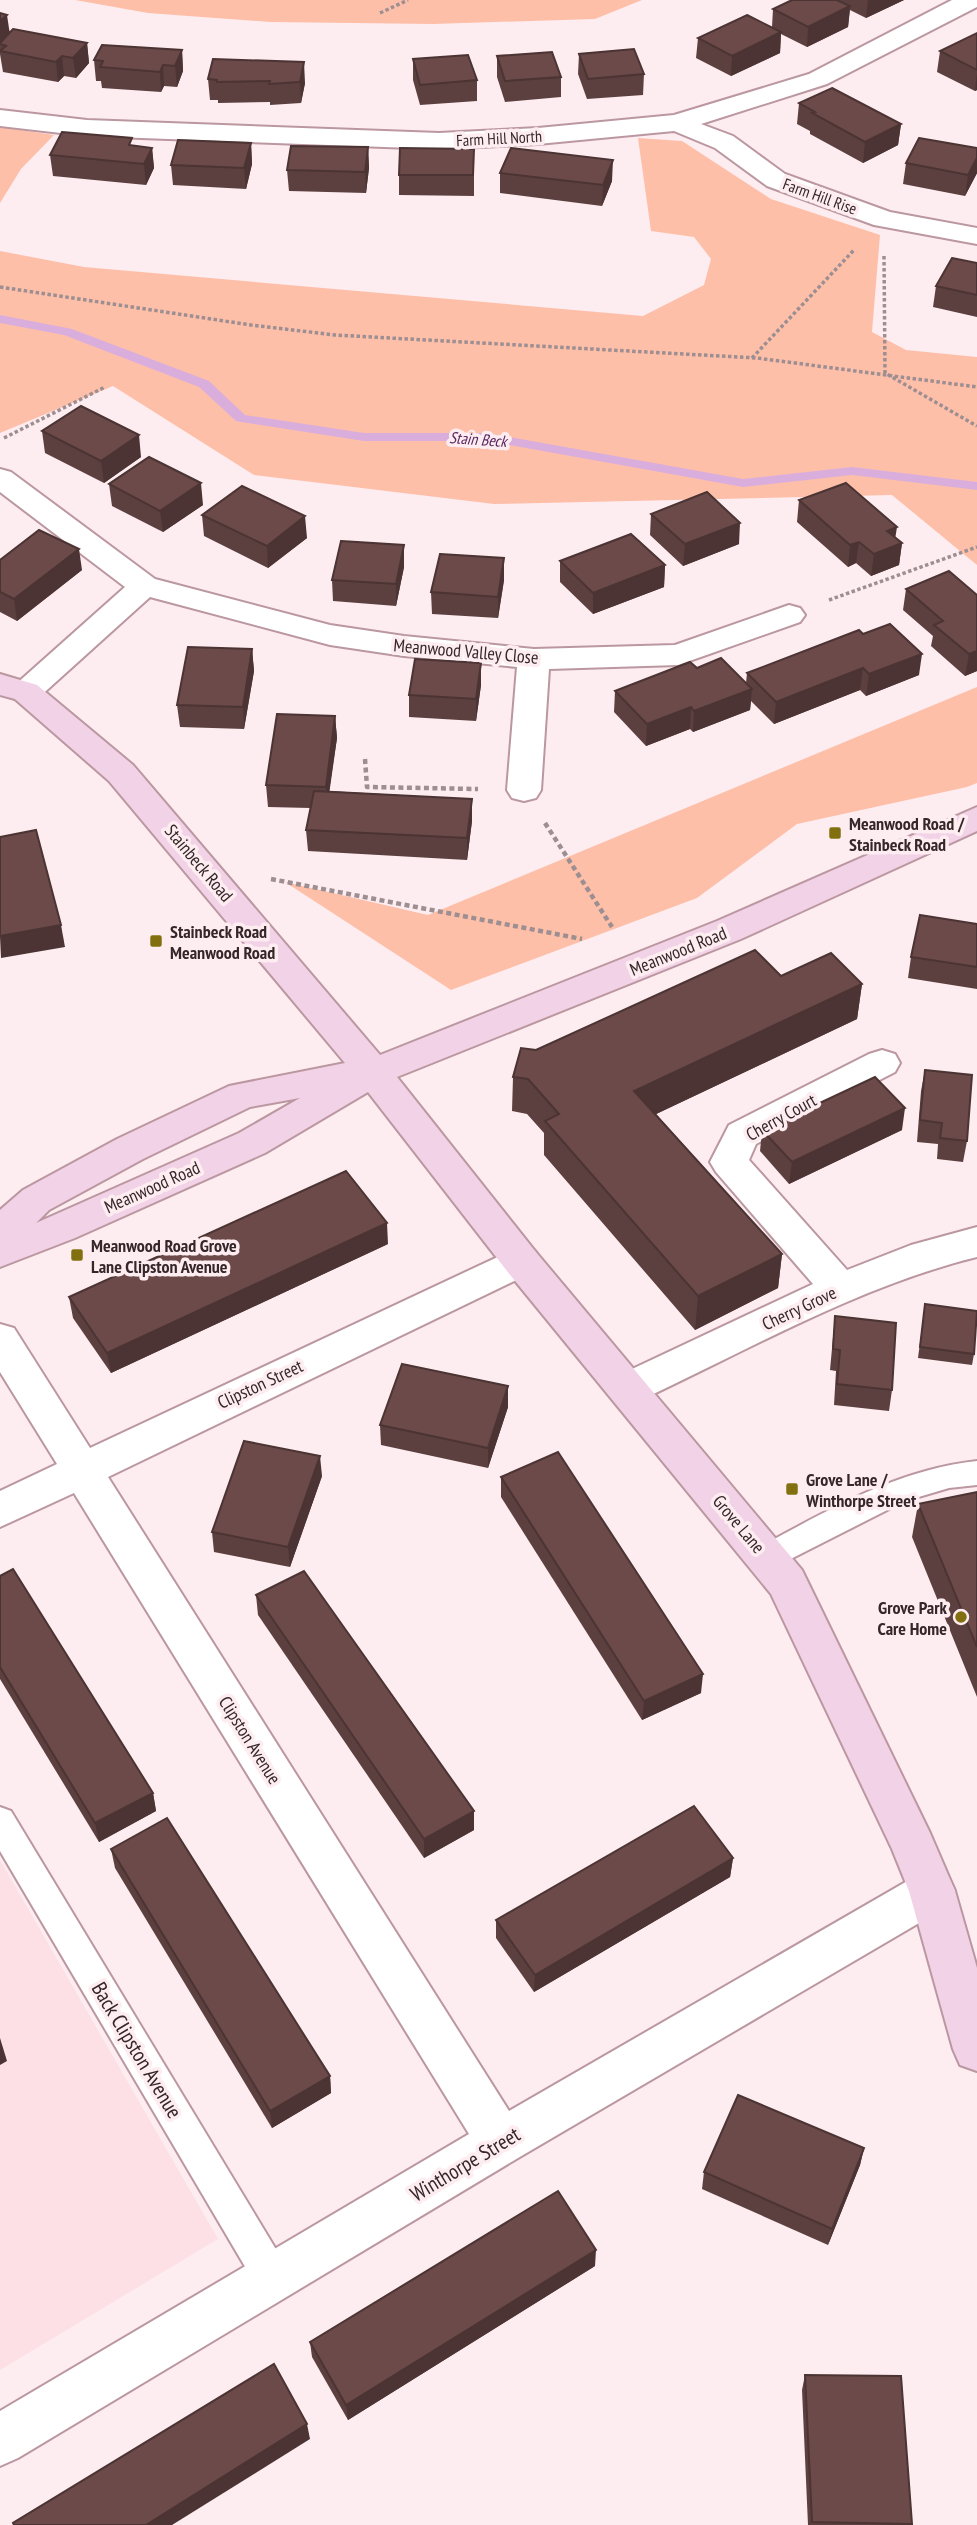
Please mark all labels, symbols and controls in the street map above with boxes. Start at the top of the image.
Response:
street label: Farm Hill North [456,126,542,150]
street label: Farm Hill Rise [780,173,860,219]
water label: Stain Beck [449,427,509,451]
street label: Meanwood Valley Close [393,633,539,669]
place label: Meanwood Road / Stainbeck Road [849,812,965,856]
street label: Stainbeck Road [160,820,238,906]
marker: Meanwood Road / Stainbeck Road [827,825,843,841]
place label: Stainbeck Road Meanwood Road [170,920,275,964]
street label: Meanwood Road [626,921,730,981]
marker: Stainbeck Road Meanwood Road [148,933,164,949]
street label: Cherry Court [742,1088,820,1146]
street label: Meanwood Road [101,1156,203,1218]
place label: Meanwood Road Grove Lane Clipston Avenue [91,1234,237,1278]
marker: Meanwood Road Grove Lane Clipston Avenue [69,1247,85,1263]
street label: Cherry Grove [758,1281,840,1335]
street label: Clipston Street [214,1354,307,1414]
place label: Grove Lane / Winthorpe Street [805,1468,917,1512]
marker: Grove Lane / Winthorpe Street [784,1481,800,1497]
street label: Grove Lane [708,1490,770,1558]
place label: Grove Park Care Home [878,1596,948,1640]
marker: Grove Park Care Home [953,1609,969,1625]
street label: Clipston Avenue [214,1692,286,1788]
street label: Back Clipston Avenue [86,1977,188,2123]
street label: Winthorpe Street [405,2121,525,2207]

